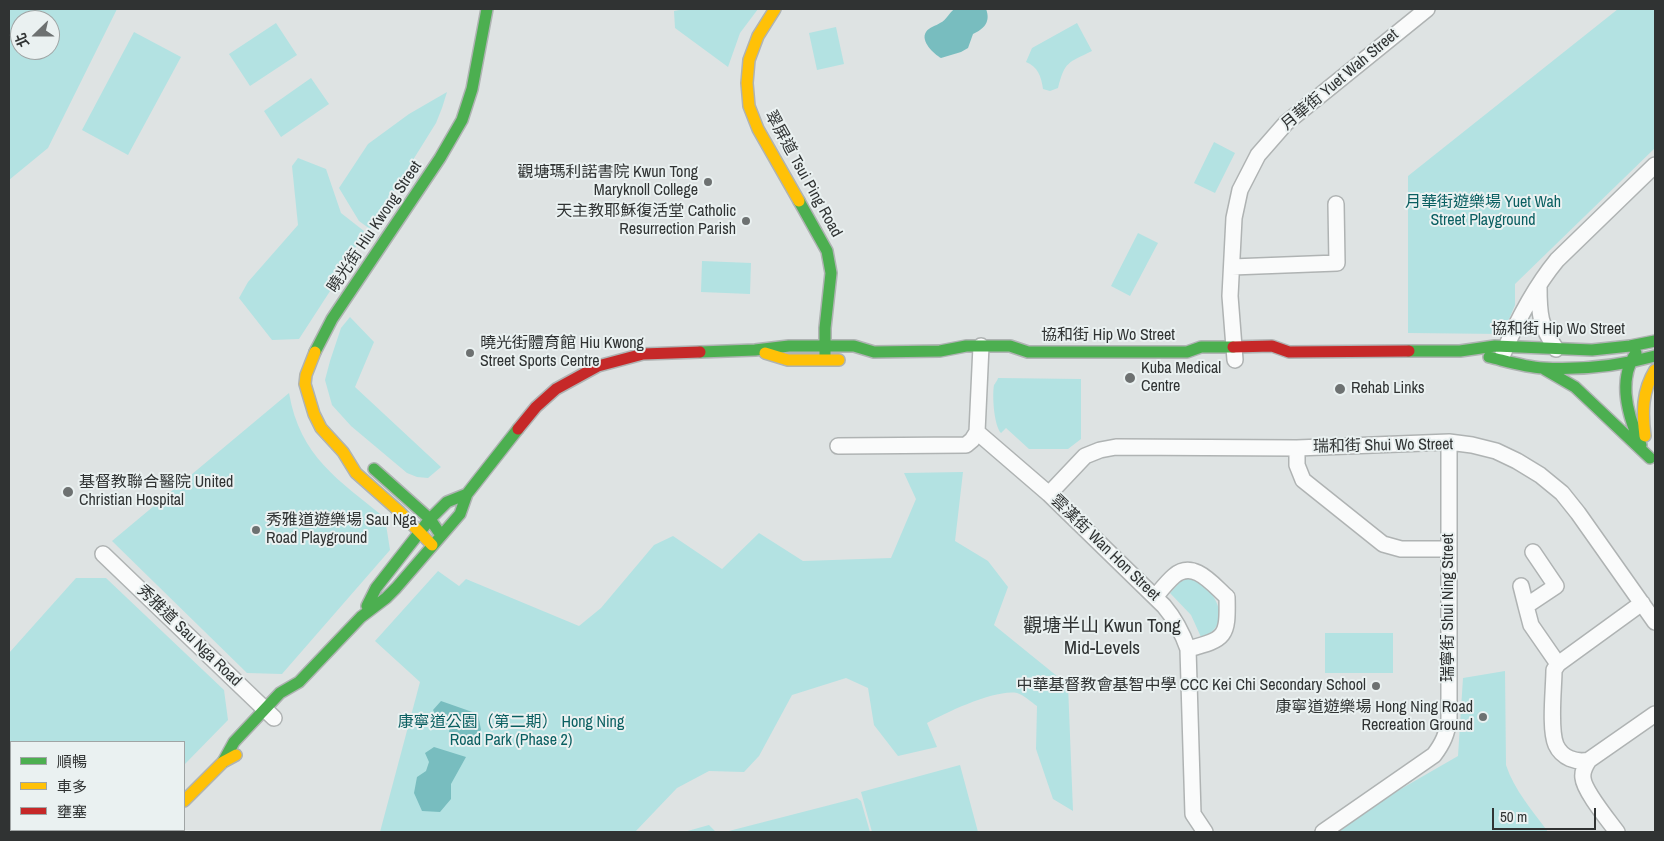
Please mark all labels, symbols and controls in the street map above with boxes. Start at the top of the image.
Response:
north arrow [10,10,60,60]
street label: 月華街 Yuet Wah Street [1278,25,1402,135]
text: 北 [11,30,33,50]
street label: 翠屏道 Tsui Ping Road [760,107,846,241]
street label: 曉光街 Hiu Kwong Street [324,158,426,296]
place label: 觀塘瑪利諾書院 Kwun Tong Maryknoll College [517,163,698,201]
marker: 觀塘瑪利諾書院 Kwun Tong Maryknoll College [702,176,714,188]
park label: 月華街遊樂場 Yuet Wah Street Playground [1405,193,1561,231]
place label: 天主教耶穌復活堂 Catholic Resurrection Parish [556,202,736,240]
marker: 天主教耶穌復活堂 Catholic Resurrection Parish [740,215,752,227]
street label: 協和街 Hip Wo Street [1491,320,1625,340]
street label: 協和街 Hip Wo Street [1041,326,1175,346]
place label: 曉光街體育館 Hiu Kwong Street Sports Centre [480,334,644,372]
marker: 曉光街體育館 Hiu Kwong Street Sports Centre [464,347,476,359]
place label: Kuba Medical Centre [1141,359,1221,397]
marker: Kuba Medical Centre [1123,371,1137,385]
place label: Rehab Links [1351,379,1425,399]
marker: Rehab Links [1333,382,1347,396]
street label: 瑞和街 Shui Wo Street [1313,435,1453,457]
place label: 基督教聯合醫院 United Christian Hospital [79,473,233,511]
marker: 基督教聯合醫院 United Christian Hospital [61,485,75,499]
street label: 雲漢街 Wan Hon Street [1046,491,1164,605]
place label: 秀雅道遊樂場 Sau Nga Road Playground [266,511,417,549]
marker: 秀雅道遊樂場 Sau Nga Road Playground [250,524,262,536]
street label: 瑞寧街 Shui Ning Street [1439,534,1459,682]
street label: 秀雅道 Sau Nga Road [133,581,245,691]
district label: 觀塘半山 Kwun Tong Mid-Levels [1023,616,1181,660]
place label: 中華基督教會基智中學 CCC Kei Chi Secondary School [1016,676,1366,696]
marker: 中華基督教會基智中學 CCC Kei Chi Secondary School [1370,680,1382,692]
place label: 康寧道遊樂場 Hong Ning Road Recreation Ground [1276,698,1473,736]
marker: 康寧道遊樂場 Hong Ning Road Recreation Ground [1477,711,1489,723]
park label: 康寧道公園（第二期） Hong Ning Road Park (Phase 2) [398,713,624,751]
legend [10,741,185,831]
text: 順暢 [57,751,87,772]
text: 車多 [57,776,87,797]
scale bar [1494,798,1598,830]
text: 壅塞 [57,801,87,822]
text: 50 m [1500,806,1527,827]

